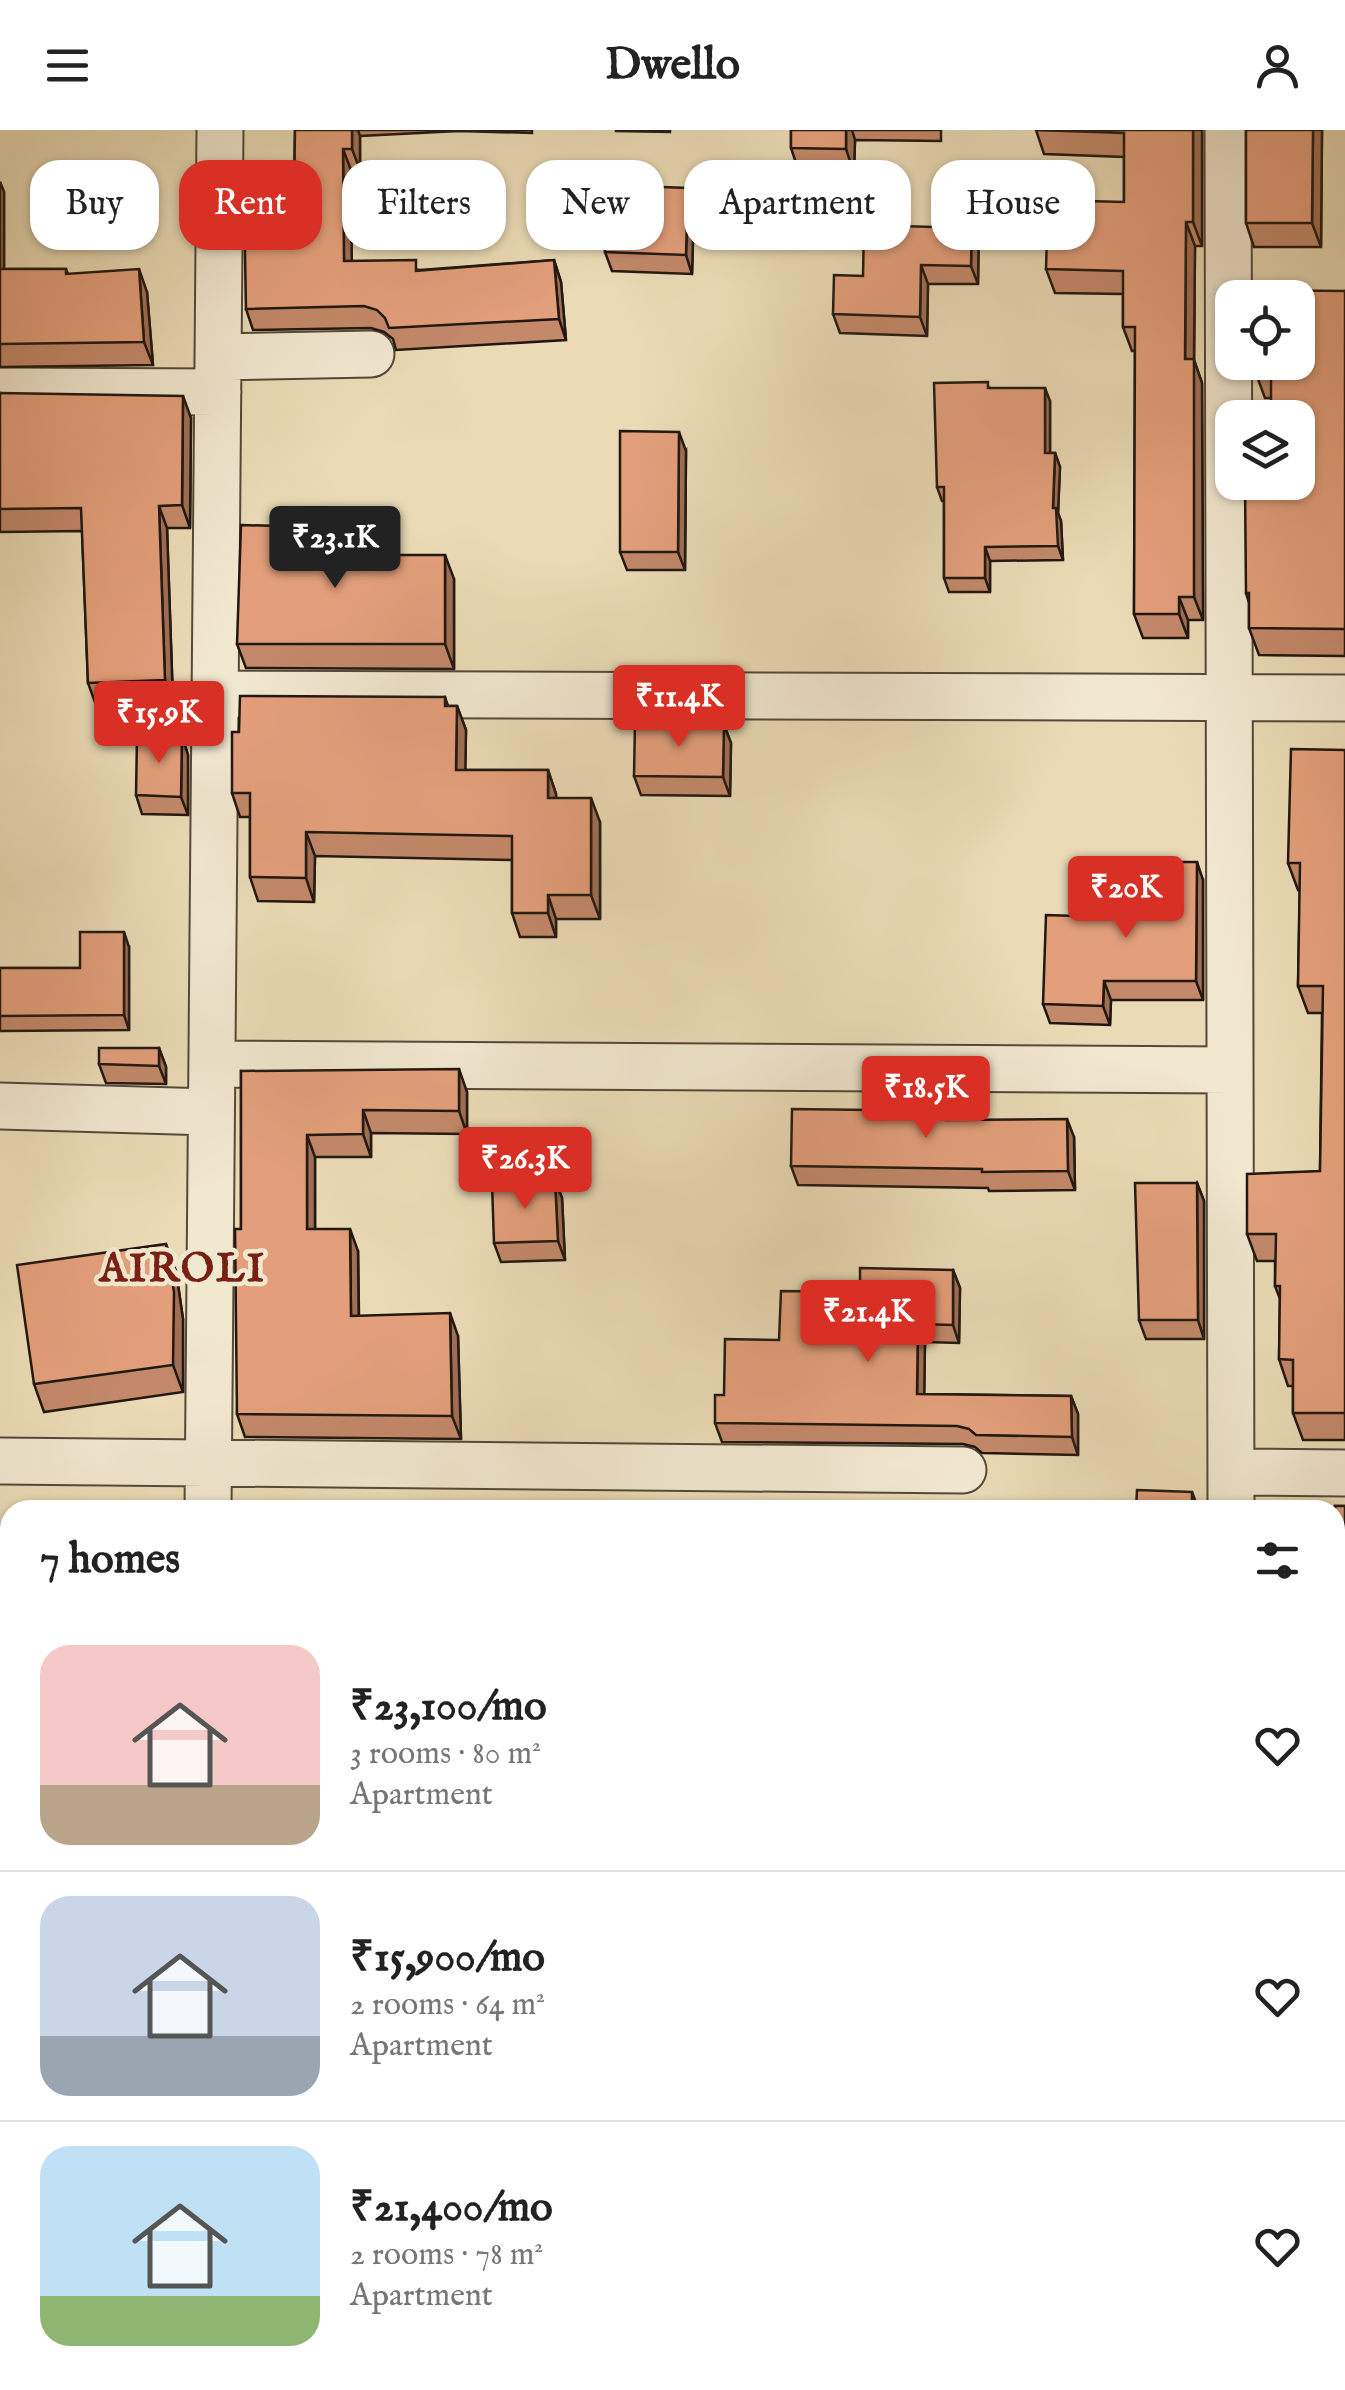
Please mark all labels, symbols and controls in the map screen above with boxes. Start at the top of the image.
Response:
text: Dwello [605,37,740,94]
icon: menu [40,38,95,93]
icon: person [1250,38,1305,93]
chip: Buy [30,160,159,250]
chip: Rent [179,160,322,250]
chip: Filters [342,160,506,250]
chip: New [526,160,664,250]
chip: Apartment [684,160,911,250]
chip: House [931,160,1095,250]
map controls [1215,280,1315,500]
button: locate [1215,280,1315,380]
button: layers [1215,400,1315,500]
pin: ₹23.1K [254,506,416,591]
text: ₹23.1K [291,518,379,559]
pin: ₹11.4K [598,665,760,750]
text: ₹11.4K [635,677,723,718]
pin: ₹15.9K [78,681,240,766]
text: ₹15.9K [116,693,202,734]
pin: ₹20K [1067,856,1185,941]
text: ₹20K [1090,868,1162,909]
pin: ₹18.5K [845,1056,1007,1141]
text: ₹18.5K [884,1068,968,1109]
pin: ₹26.3K [444,1127,606,1212]
text: ₹26.3K [481,1139,569,1180]
district label: AIROLI [97,1245,267,1296]
pin: ₹21.4K [787,1280,949,1365]
text: ₹21.4K [822,1292,914,1333]
icon: filters [1250,1533,1305,1588]
text: 7 homes [40,1534,180,1587]
text: ₹23,100/mo [350,1681,547,1734]
icon: home [120,1685,240,1805]
icon: heart [1250,1718,1305,1773]
text: 3 rooms · 80 m² [350,1734,541,1775]
text: Apartment [350,1775,493,1816]
text: ₹15,900/mo [350,1932,545,1985]
icon: home [120,1936,240,2056]
icon: heart [1250,1969,1305,2024]
text: 2 rooms · 64 m² [350,1985,545,2026]
text: Apartment [350,2026,493,2067]
text: ₹21,400/mo [350,2182,553,2235]
icon: home [120,2186,240,2306]
icon: heart [1250,2219,1305,2274]
text: 2 rooms · 78 m² [350,2235,543,2276]
text: Apartment [350,2276,493,2317]

